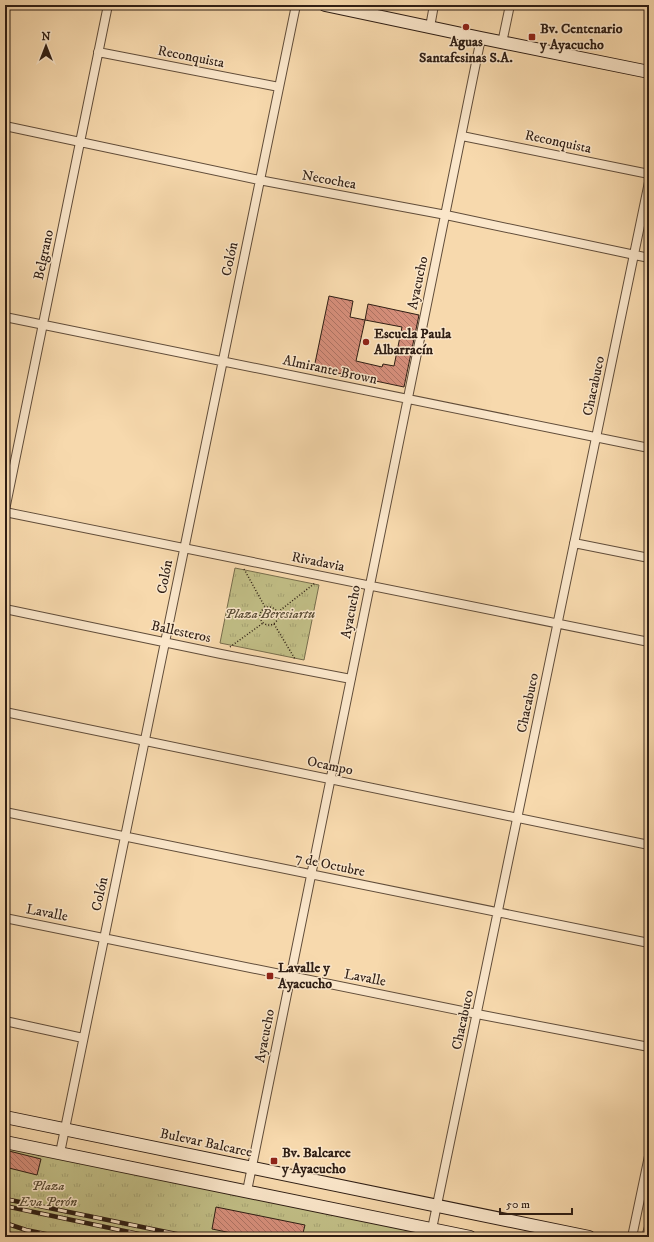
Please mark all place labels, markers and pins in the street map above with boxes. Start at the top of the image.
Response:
place label: Bv. Centenario y Ayacucho [539,20,623,54]
marker: Aguas Santafesinas S.A. [461,22,471,32]
marker: Bv. Centenario y Ayacucho [527,32,537,42]
place label: Aguas Santafesinas S.A. [419,33,513,67]
place label: Escuela Paula Albarracín [373,325,452,359]
marker: Escuela Paula Albarracín [361,337,371,347]
place label: Lavalle y Ayacucho [277,959,332,993]
marker: Lavalle y Ayacucho [265,971,275,981]
place label: Bv. Balcarce y Ayacucho [281,1144,351,1178]
marker: Bv. Balcarce y Ayacucho [269,1156,279,1166]

